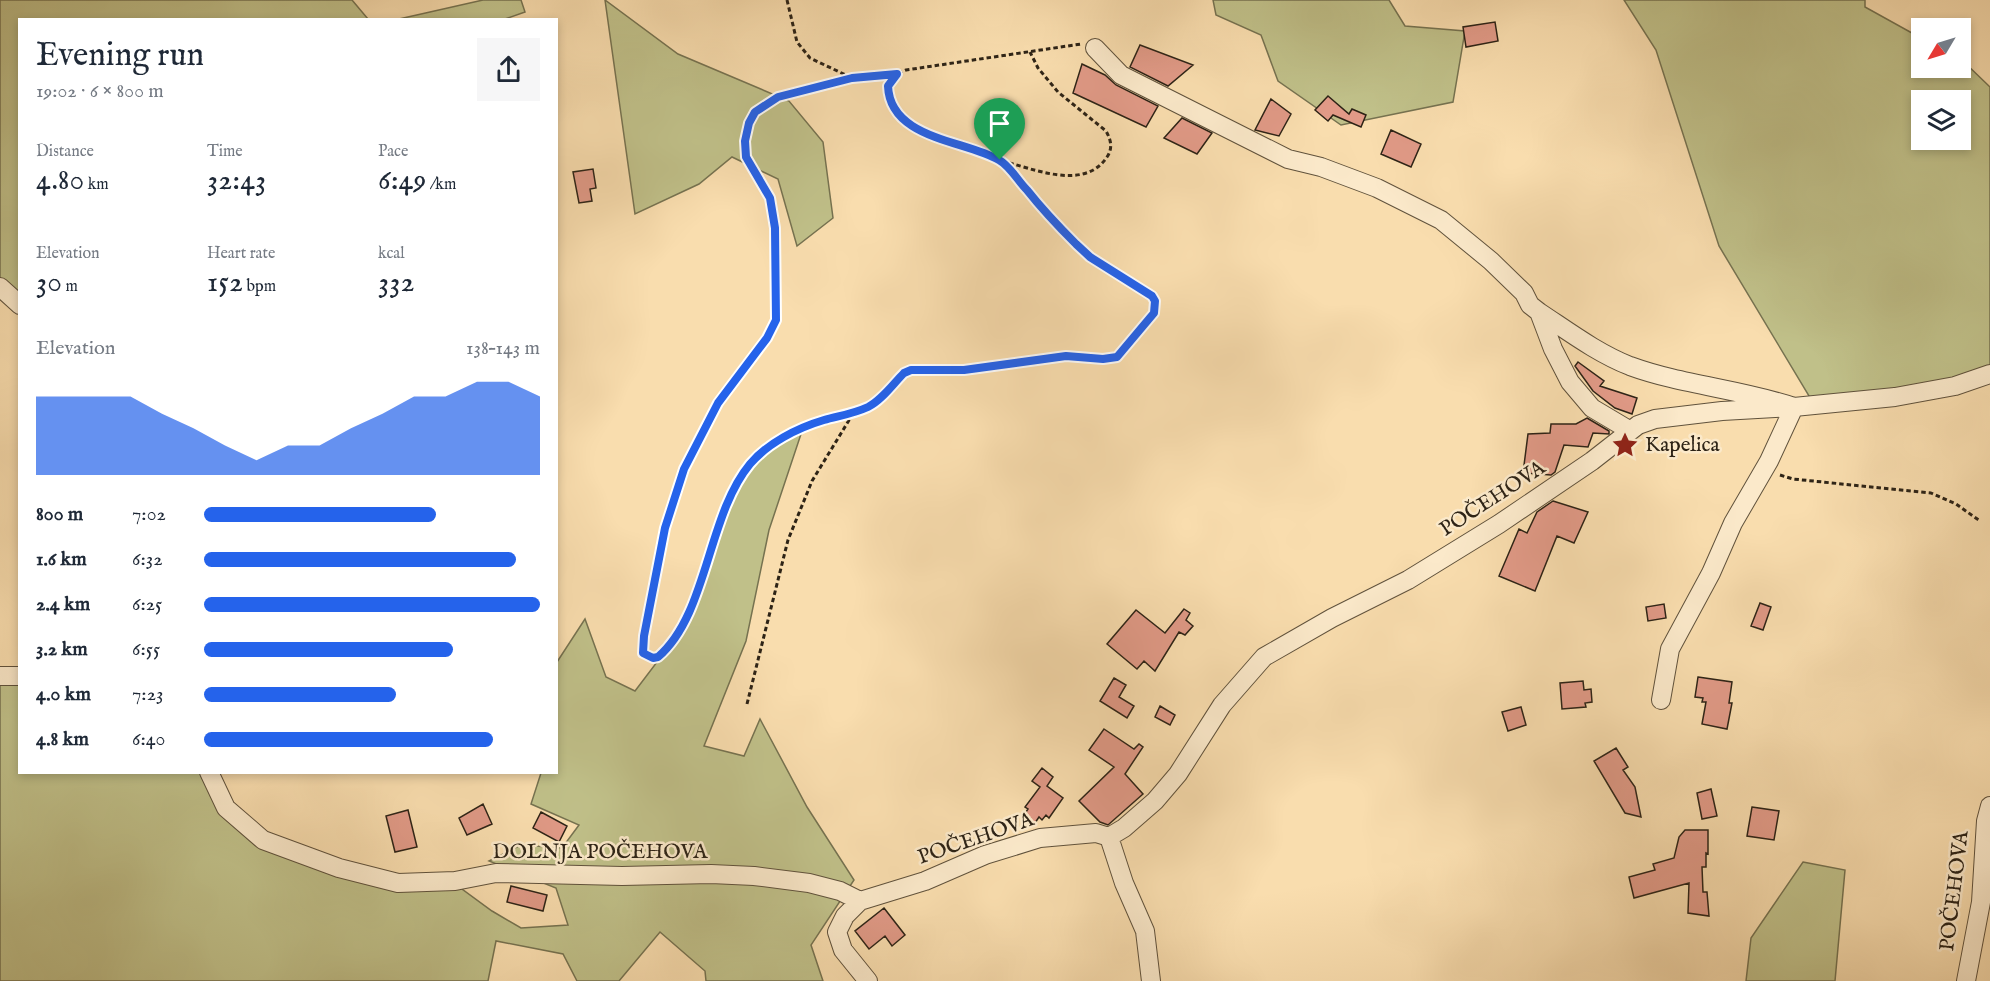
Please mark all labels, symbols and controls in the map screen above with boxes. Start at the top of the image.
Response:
north arrow [1911,18,1971,78]
map controls [1911,18,1971,150]
text: Evening run [36,35,204,77]
button: share [477,38,540,101]
text: 19:02 · 6 × 800 m [36,79,164,104]
button: layers [1911,90,1971,150]
pin [974,98,1025,160]
icon: arrive [983,107,1016,140]
text: Distance [36,142,94,162]
text: Time [207,142,243,162]
text: Pace [378,142,408,162]
text: 4.80 [36,162,84,200]
text: 32:43 [207,162,266,200]
text: 6:49 [378,162,426,200]
text: km [84,175,109,195]
text: /km [426,175,456,195]
text: Elevation [36,244,99,264]
text: Heart rate [207,244,275,264]
text: kcal [378,244,405,264]
text: 30 [36,264,62,302]
text: 152 [207,264,243,302]
text: 332 [378,264,415,302]
text: m [62,277,78,297]
text: bpm [243,277,276,297]
text: Elevation [36,336,115,361]
text: 138–143 m [466,336,540,361]
place icon: Kapelica [1610,430,1640,460]
place label: Kapelica [1645,432,1721,459]
street label: POČEHOVA [1434,453,1552,543]
text: 800 m [36,502,83,527]
text: 7:02 [132,502,166,527]
text: 1.6 km [36,547,87,572]
text: 6:32 [132,547,163,572]
text: 2.4 km [36,592,90,617]
text: 6:25 [132,592,162,617]
text: 3.2 km [36,637,88,662]
text: 6:55 [132,637,160,662]
text: 4.0 km [36,682,91,707]
text: 7:23 [132,682,163,707]
text: 4.8 km [36,727,89,752]
text: 6:40 [132,727,165,752]
street label: POČEHOVA [914,805,1038,871]
street label: POČEHOVA [1933,828,1976,953]
street label: DOLNJA POČEHOVA [493,838,708,866]

